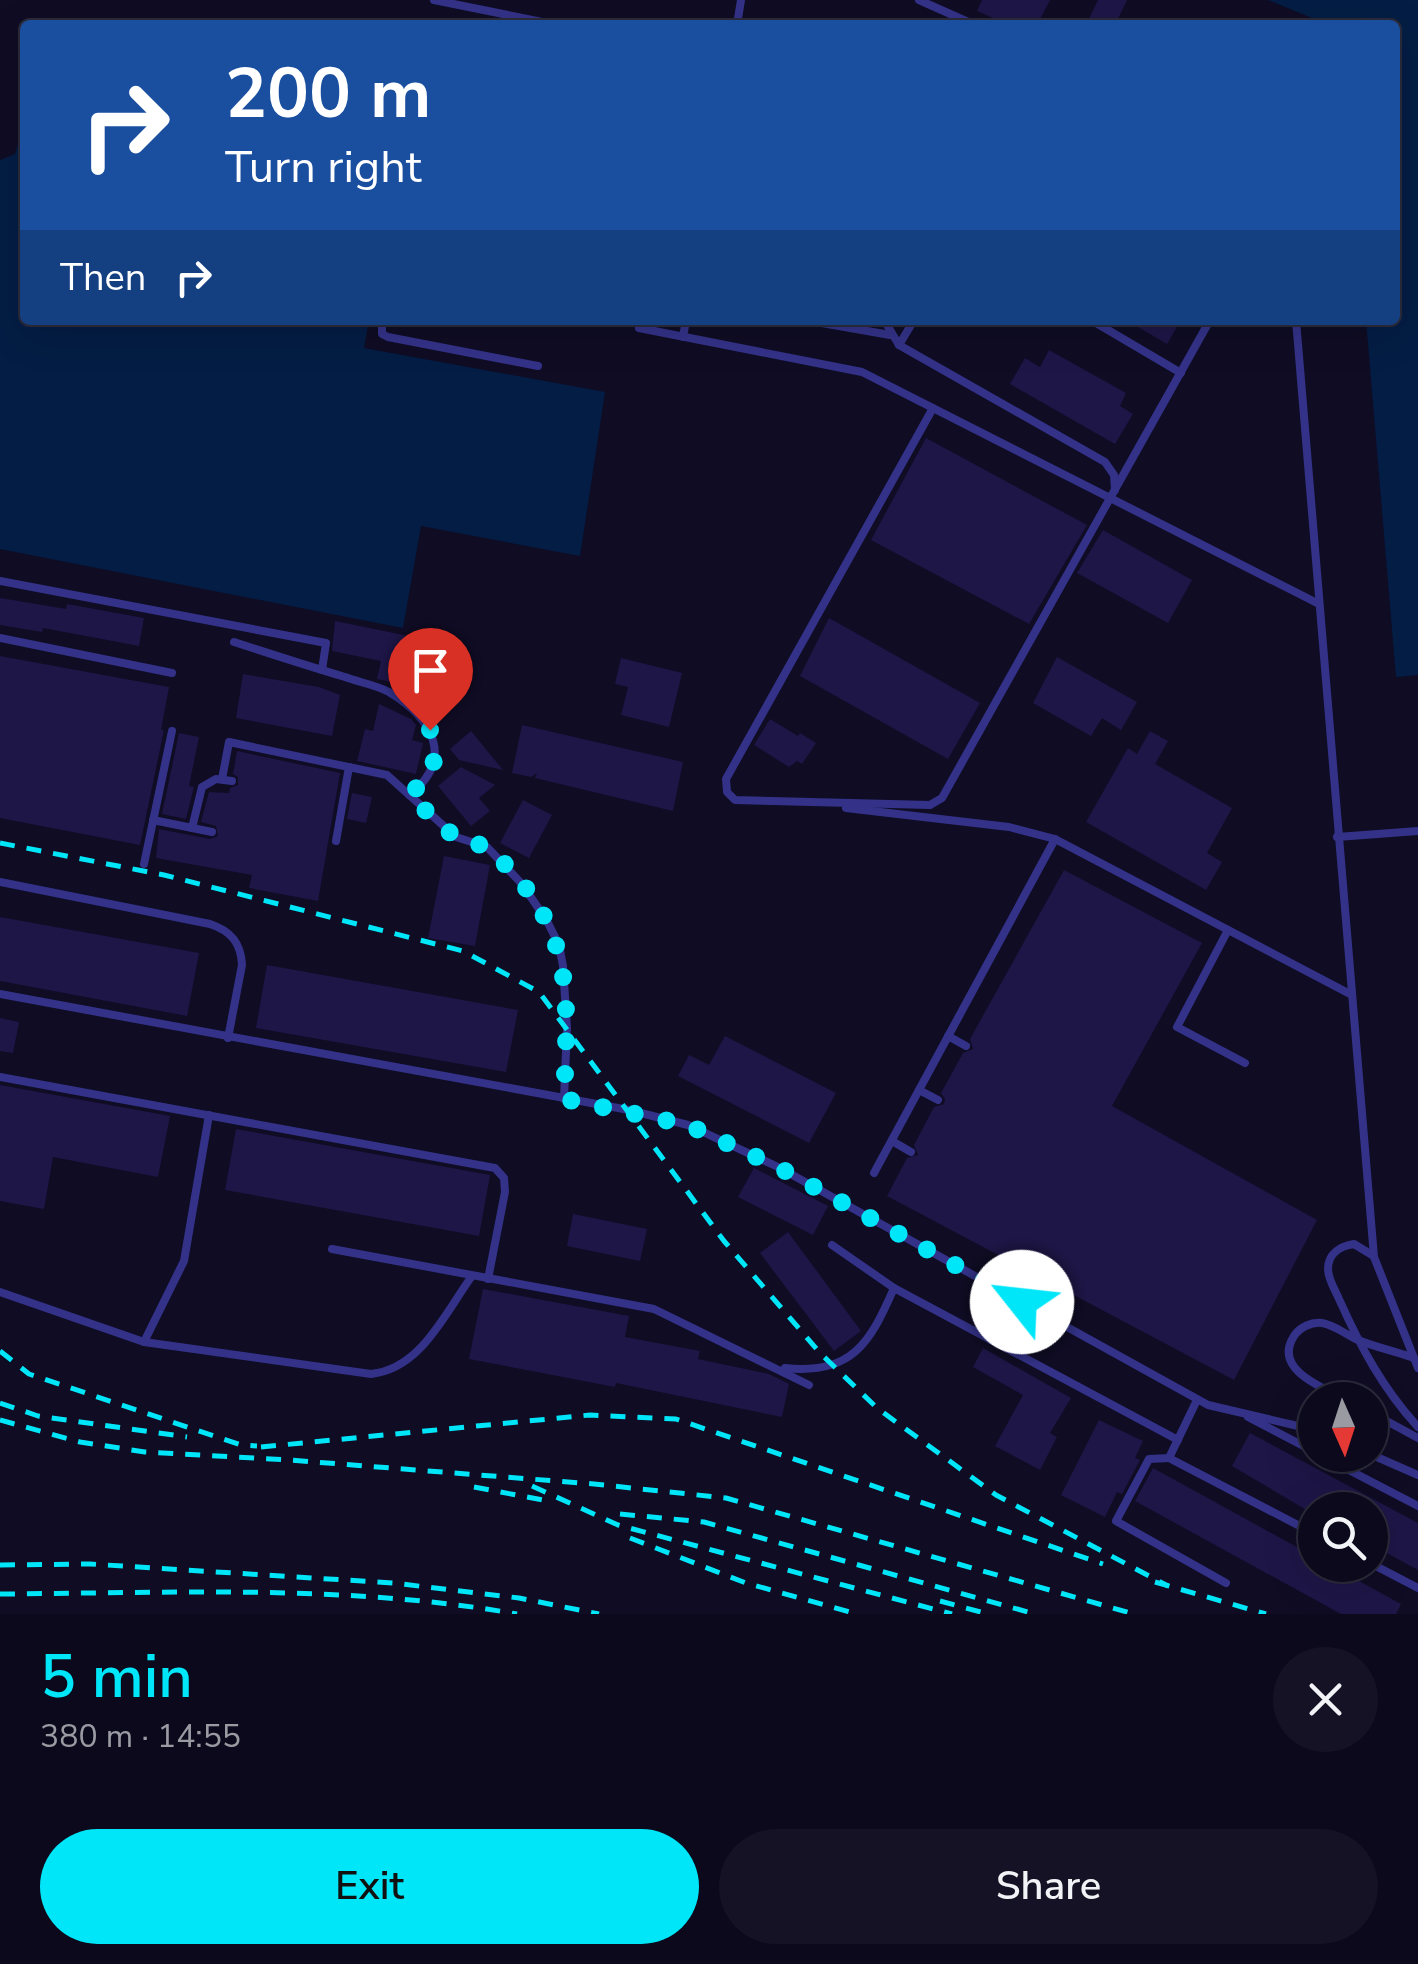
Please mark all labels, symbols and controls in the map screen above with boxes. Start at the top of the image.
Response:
text: 200 m [225,46,431,142]
icon: right [60,60,190,190]
text: Turn right [225,137,422,198]
icon: right [166,250,221,305]
text: Then [60,252,146,303]
pin [388,628,473,731]
icon: arrive [403,643,458,698]
position arrow [970,1250,1074,1354]
north arrow [1298,1382,1388,1472]
map controls [1298,1382,1388,1582]
button: search [1298,1492,1388,1582]
text: 5 min [40,1636,193,1718]
button: close [1273,1647,1378,1752]
text: 380 m · 14:55 [40,1715,241,1758]
button: Exit [40,1829,699,1944]
button: Share [719,1829,1378,1944]

